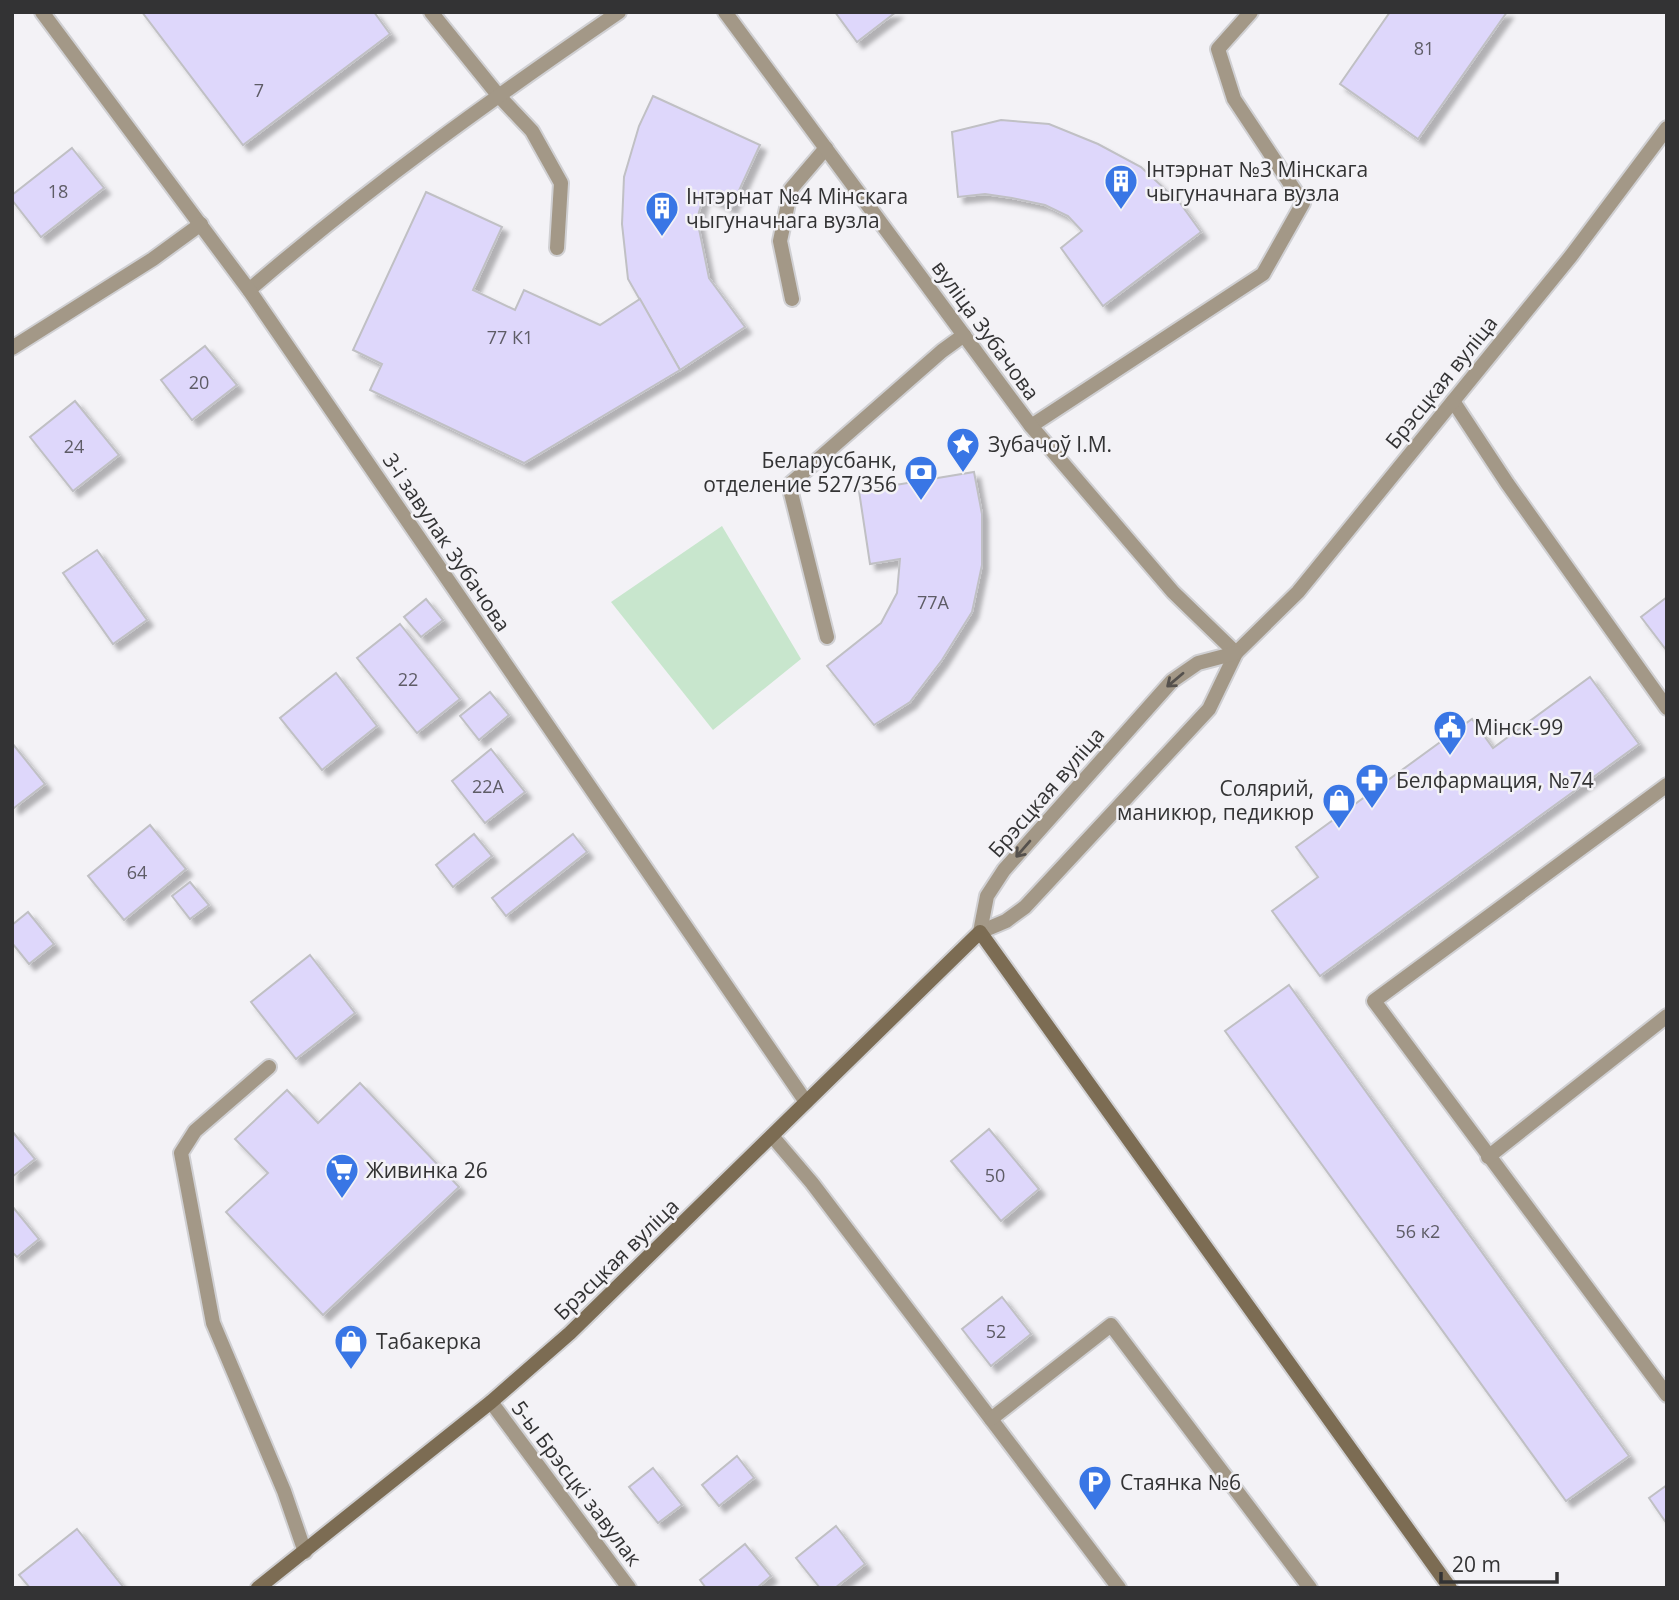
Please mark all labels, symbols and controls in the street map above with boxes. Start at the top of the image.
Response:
house number: 81 [1414,36,1434,60]
house number: 7 [254,78,264,102]
place label: Інтэрнат №3 Мінскага чыгуначнага вузла [1146,155,1368,207]
building icon: Інтэрнат №3 Мінскага чыгуначнага вузла [1102,162,1140,211]
house number: 18 [48,179,68,203]
place label: Інтэрнат №4 Мінскага чыгуначнага вузла [686,182,908,234]
building icon: Інтэрнат №4 Мінскага чыгуначнага вузла [643,189,681,238]
street label: вуліца Зубачова [926,255,1046,405]
street label: Брэсцкая вуліца [1379,310,1503,454]
house number: 77 К1 [487,325,533,349]
house number: 20 [189,370,209,394]
place icon: Зубачоў І.М. [944,425,982,474]
place label: Зубачоў І.М. [988,430,1112,458]
house number: 24 [64,434,84,458]
place label: Беларусбанк, отделение 527/356 [703,446,897,498]
street label: 3-і завулак Зубачова [377,447,517,637]
bank icon: Беларусбанк, отделение 527/356 [902,453,940,502]
house number: 77А [917,590,950,614]
house number: 22 [398,667,418,691]
one-way arrow [1166,672,1184,688]
public building icon: Мінск-99 [1431,708,1469,757]
place label: Мінск-99 [1474,713,1563,741]
street label: Брэсцкая вуліца [982,721,1110,863]
pharmacy icon: Белфармация, №74 [1353,761,1391,810]
place label: Белфармация, №74 [1396,766,1594,794]
house number: 22А [472,774,505,798]
place label: Солярий, маникюр, педикюр [1117,774,1314,826]
shop icon: Солярий, маникюр, педикюр [1320,781,1358,830]
one-way arrow [1015,840,1031,858]
house number: 64 [127,860,147,884]
supermarket icon: Живинка 26 [323,1151,361,1200]
place label: Живинка 26 [366,1156,488,1184]
house number: 50 [985,1163,1005,1187]
street label: Брэсцкая вуліца [547,1192,685,1326]
house number: 56 к2 [1396,1219,1440,1243]
house number: 52 [986,1319,1006,1343]
shop icon: Табакерка [332,1322,370,1371]
place label: Табакерка [376,1327,481,1355]
street label: 5-ы Брэсцкі завулак [506,1395,649,1571]
parking icon: Стаянка №6 [1076,1463,1114,1512]
place label: Стаянка №6 [1120,1468,1241,1496]
scale bar [1441,1540,1556,1584]
text: 20 m [1452,1550,1501,1578]

